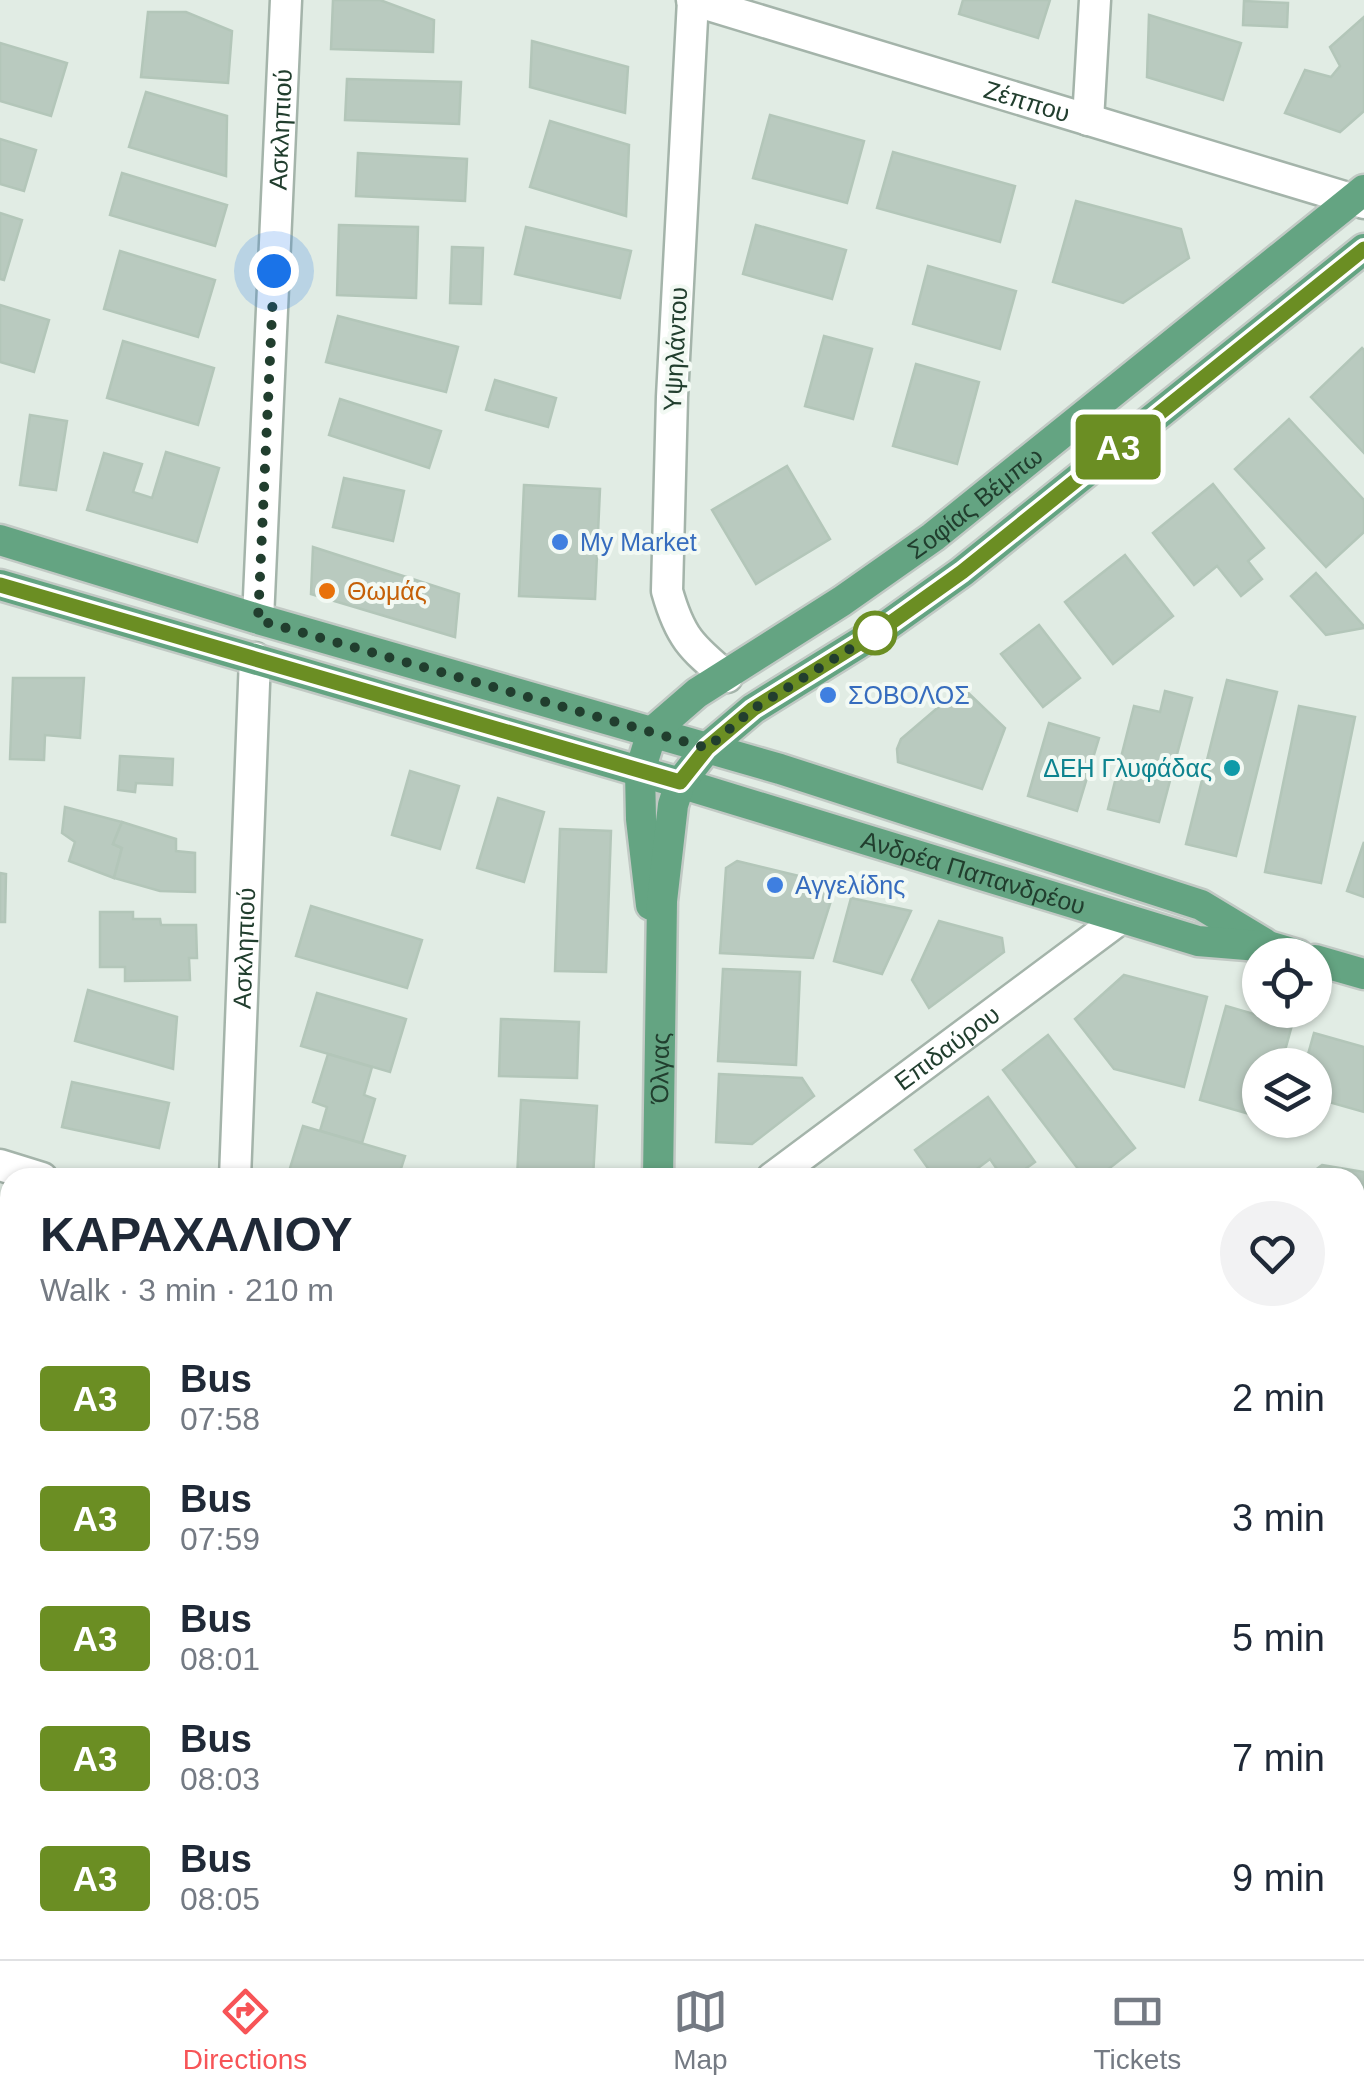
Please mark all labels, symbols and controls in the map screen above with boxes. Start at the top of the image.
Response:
street label: Ασκληπιού [263,68,297,191]
street label: Ζέππου [981,75,1073,127]
your location [249,246,299,296]
street label: Υψηλάντου [658,286,692,412]
line badge: Α3 [1073,414,1163,480]
text: Α3 [1096,428,1140,467]
street label: Σοφίας Βέμπω [902,441,1048,564]
place label: My Market [580,528,697,556]
marker: My Market [549,531,571,553]
place label: Θωμάς [347,577,427,605]
marker: Θωμάς [316,580,338,602]
unlabelled marker [854,612,896,654]
place label: ΣΟΒΟΛΟΣ [848,681,970,709]
marker: ΣΟΒΟΛΟΣ [817,684,839,706]
place label: ΔΕΗ Γλυφάδας [1043,754,1212,782]
marker: ΔΕΗ Γλυφάδας [1221,757,1243,779]
street label: Ανδρέα Παπανδρέου [858,825,1089,920]
place label: Αγγελίδης [795,871,905,899]
marker: Αγγελίδης [764,874,786,896]
street label: Ασκληπιού [228,887,260,1009]
map controls [1242,938,1332,1138]
button: locate [1242,938,1332,1028]
street label: Επιδαύρου [889,1000,1005,1096]
street label: Όλγας [645,1032,674,1105]
button: layers [1242,1048,1332,1138]
button: heart [1220,1201,1325,1306]
text: ΚΑΡΑΧΑΛΙΟΥ [40,1208,353,1261]
text: Walk · 3 min · 210 m [40,1272,334,1308]
text: Bus [180,1358,252,1400]
text: 2 min [1232,1377,1325,1419]
text: Α3 [73,1379,117,1418]
text: 07:58 [180,1401,260,1437]
text: Bus [180,1478,252,1520]
text: 3 min [1232,1497,1325,1539]
text: Α3 [73,1499,117,1538]
text: 07:59 [180,1521,260,1557]
text: Bus [180,1598,252,1640]
text: 5 min [1232,1617,1325,1659]
text: Α3 [73,1619,117,1658]
text: 08:01 [180,1641,260,1677]
text: Bus [180,1718,252,1760]
text: 7 min [1232,1737,1325,1779]
text: Α3 [73,1739,117,1778]
text: 08:03 [180,1761,260,1797]
text: Bus [180,1838,252,1880]
text: 9 min [1232,1857,1325,1899]
text: Α3 [73,1859,117,1898]
text: 08:05 [180,1881,260,1917]
tab: Directions [183,1984,307,2076]
tab: Map [673,1984,728,2076]
tab: Tickets [1094,1984,1181,2076]

